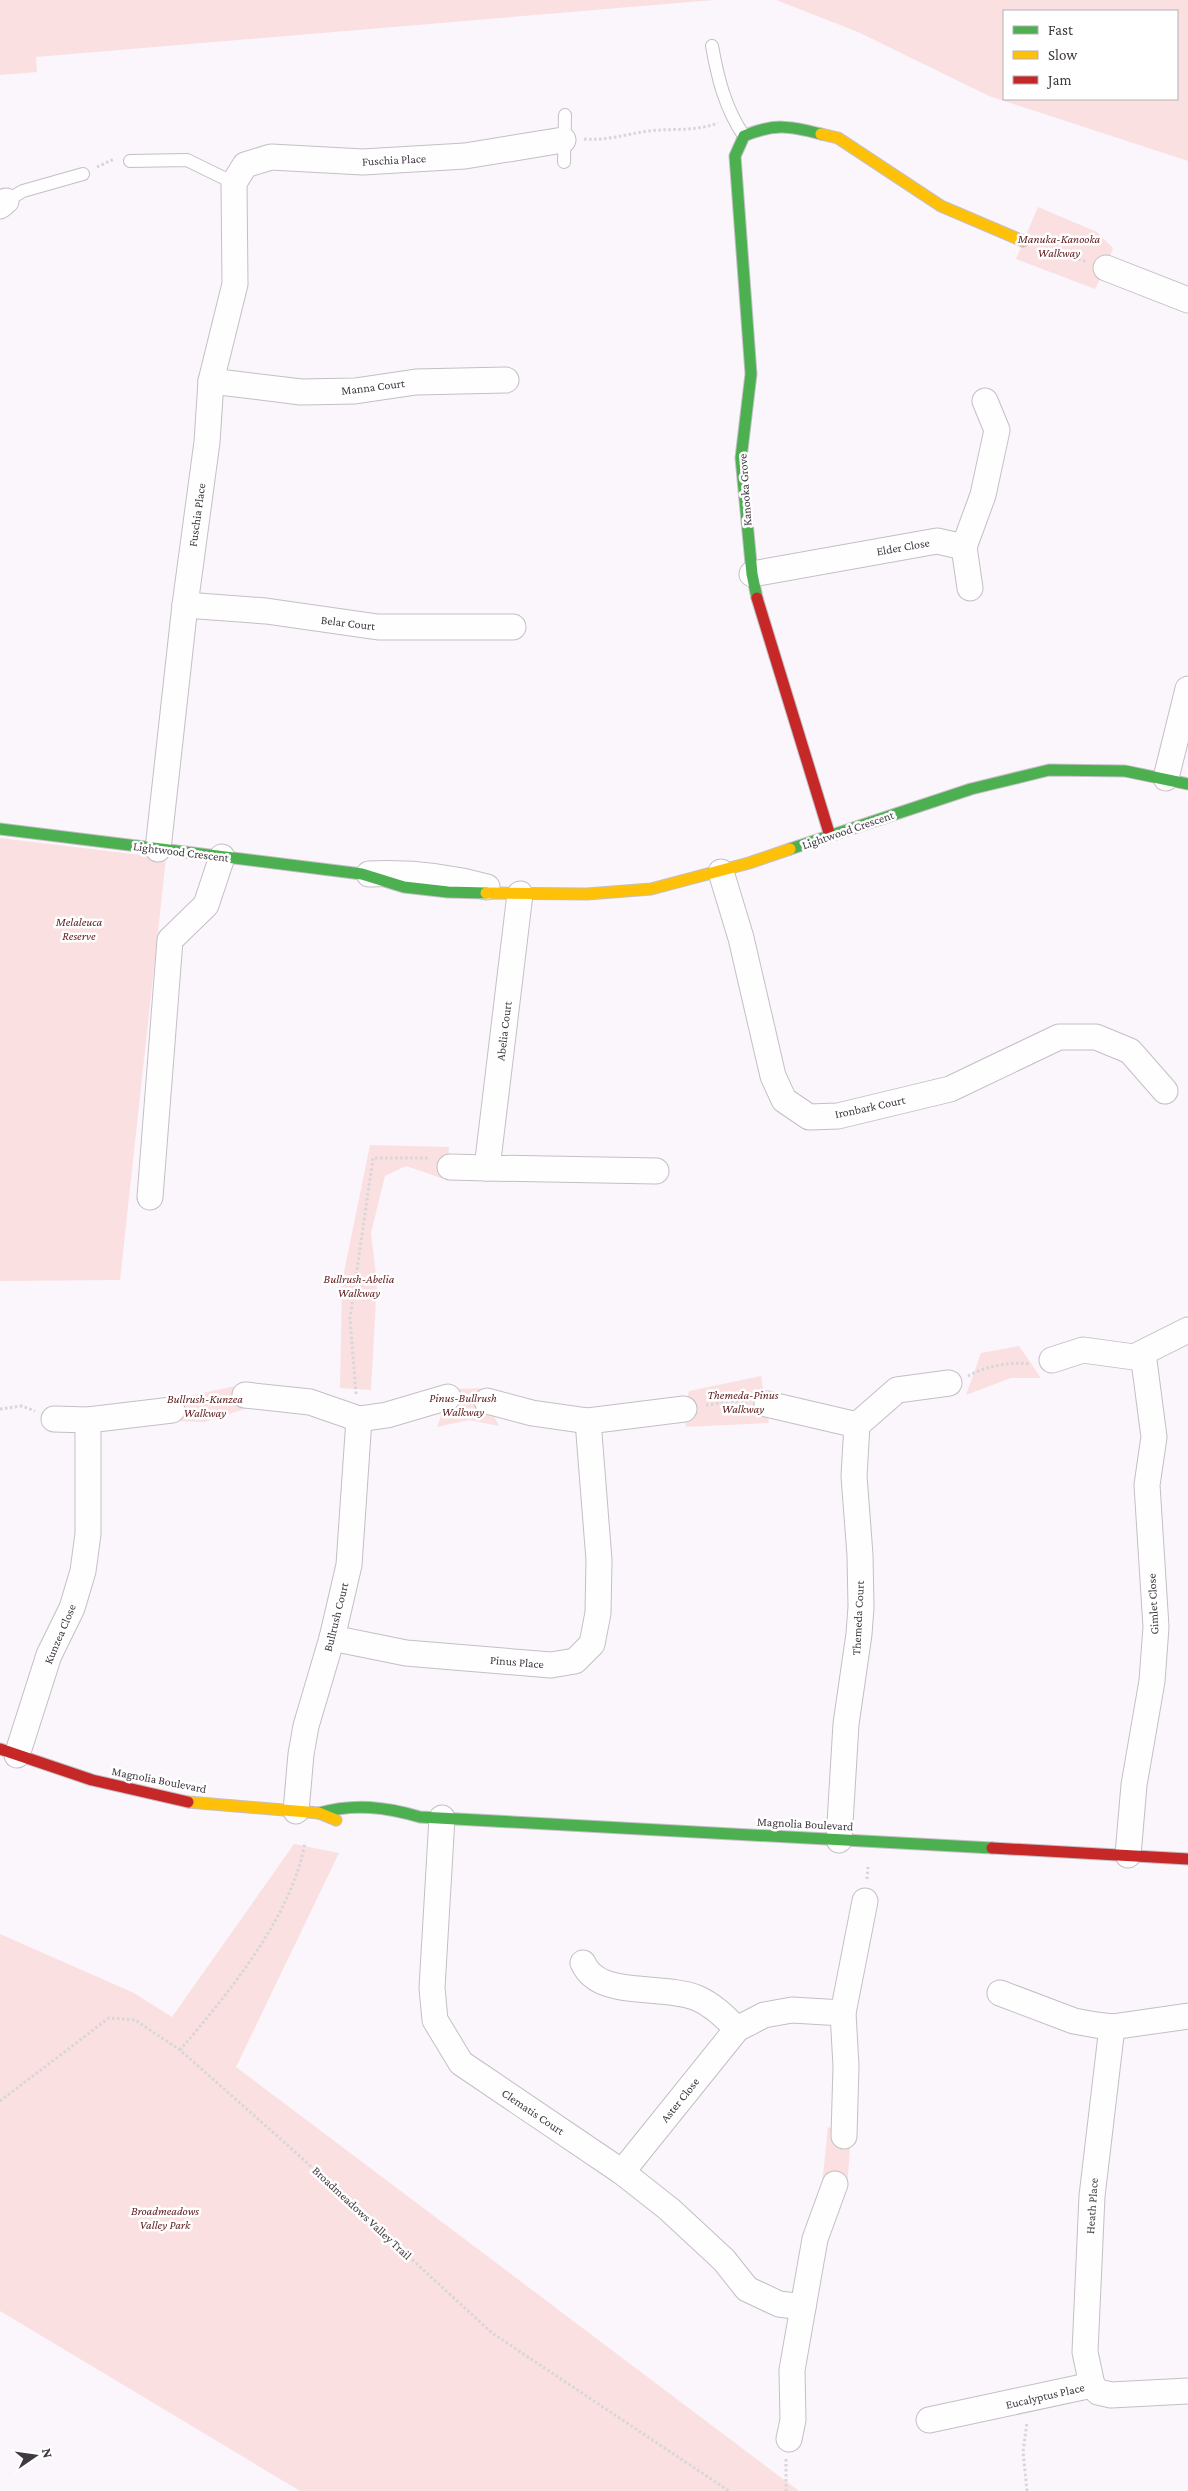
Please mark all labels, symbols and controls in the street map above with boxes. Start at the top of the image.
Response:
legend [1003,10,1178,100]
text: Fast [1048,22,1074,38]
text: Slow [1048,47,1078,63]
text: Jam [1046,72,1071,89]
street label: Fuschia Place [362,151,426,169]
park label: Manuka-Kanooka Walkway [1017,232,1101,260]
street label: Manna Court [340,376,407,398]
street label: Kanooka Grove [735,453,755,527]
street label: Fuschia Place [186,482,208,548]
street label: Elder Close [875,535,931,559]
street label: Belar Court [320,613,377,633]
street label: Lightwood Crescent [800,807,897,852]
street label: Lightwood Crescent [132,839,231,865]
park label: Melaleuca Reserve [55,915,103,943]
street label: Abelia Court [493,999,515,1062]
street label: Ironbark Court [834,1093,907,1121]
park label: Bullrush-Abelia Walkway [324,1272,395,1300]
park label: Themeda-Pinus Walkway [708,1388,779,1416]
park label: Pinus-Bullrush Walkway [429,1391,497,1419]
park label: Bullrush-Kunzea Walkway [167,1392,243,1420]
street label: Gimlet Close [1144,1573,1162,1635]
street label: Themeda Court [849,1579,867,1656]
street label: Bullrush Court [321,1580,352,1653]
street label: Kunzea Close [41,1602,79,1666]
street label: Pinus Place [490,1653,544,1671]
street label: Magnolia Boulevard [110,1764,208,1796]
street label: Magnolia Boulevard [756,1814,854,1834]
street label: Aster Close [658,2075,702,2125]
street label: Clematis Court [499,2086,568,2139]
street label: Broadmeadows Valley Trail [310,2163,414,2263]
street label: Heath Place [1083,2177,1101,2235]
park label: Broadmeadows Valley Park [131,2204,199,2232]
street label: Eucalyptus Place [1004,2380,1086,2412]
north arrow [10,2431,60,2481]
text: N [39,2447,57,2460]

